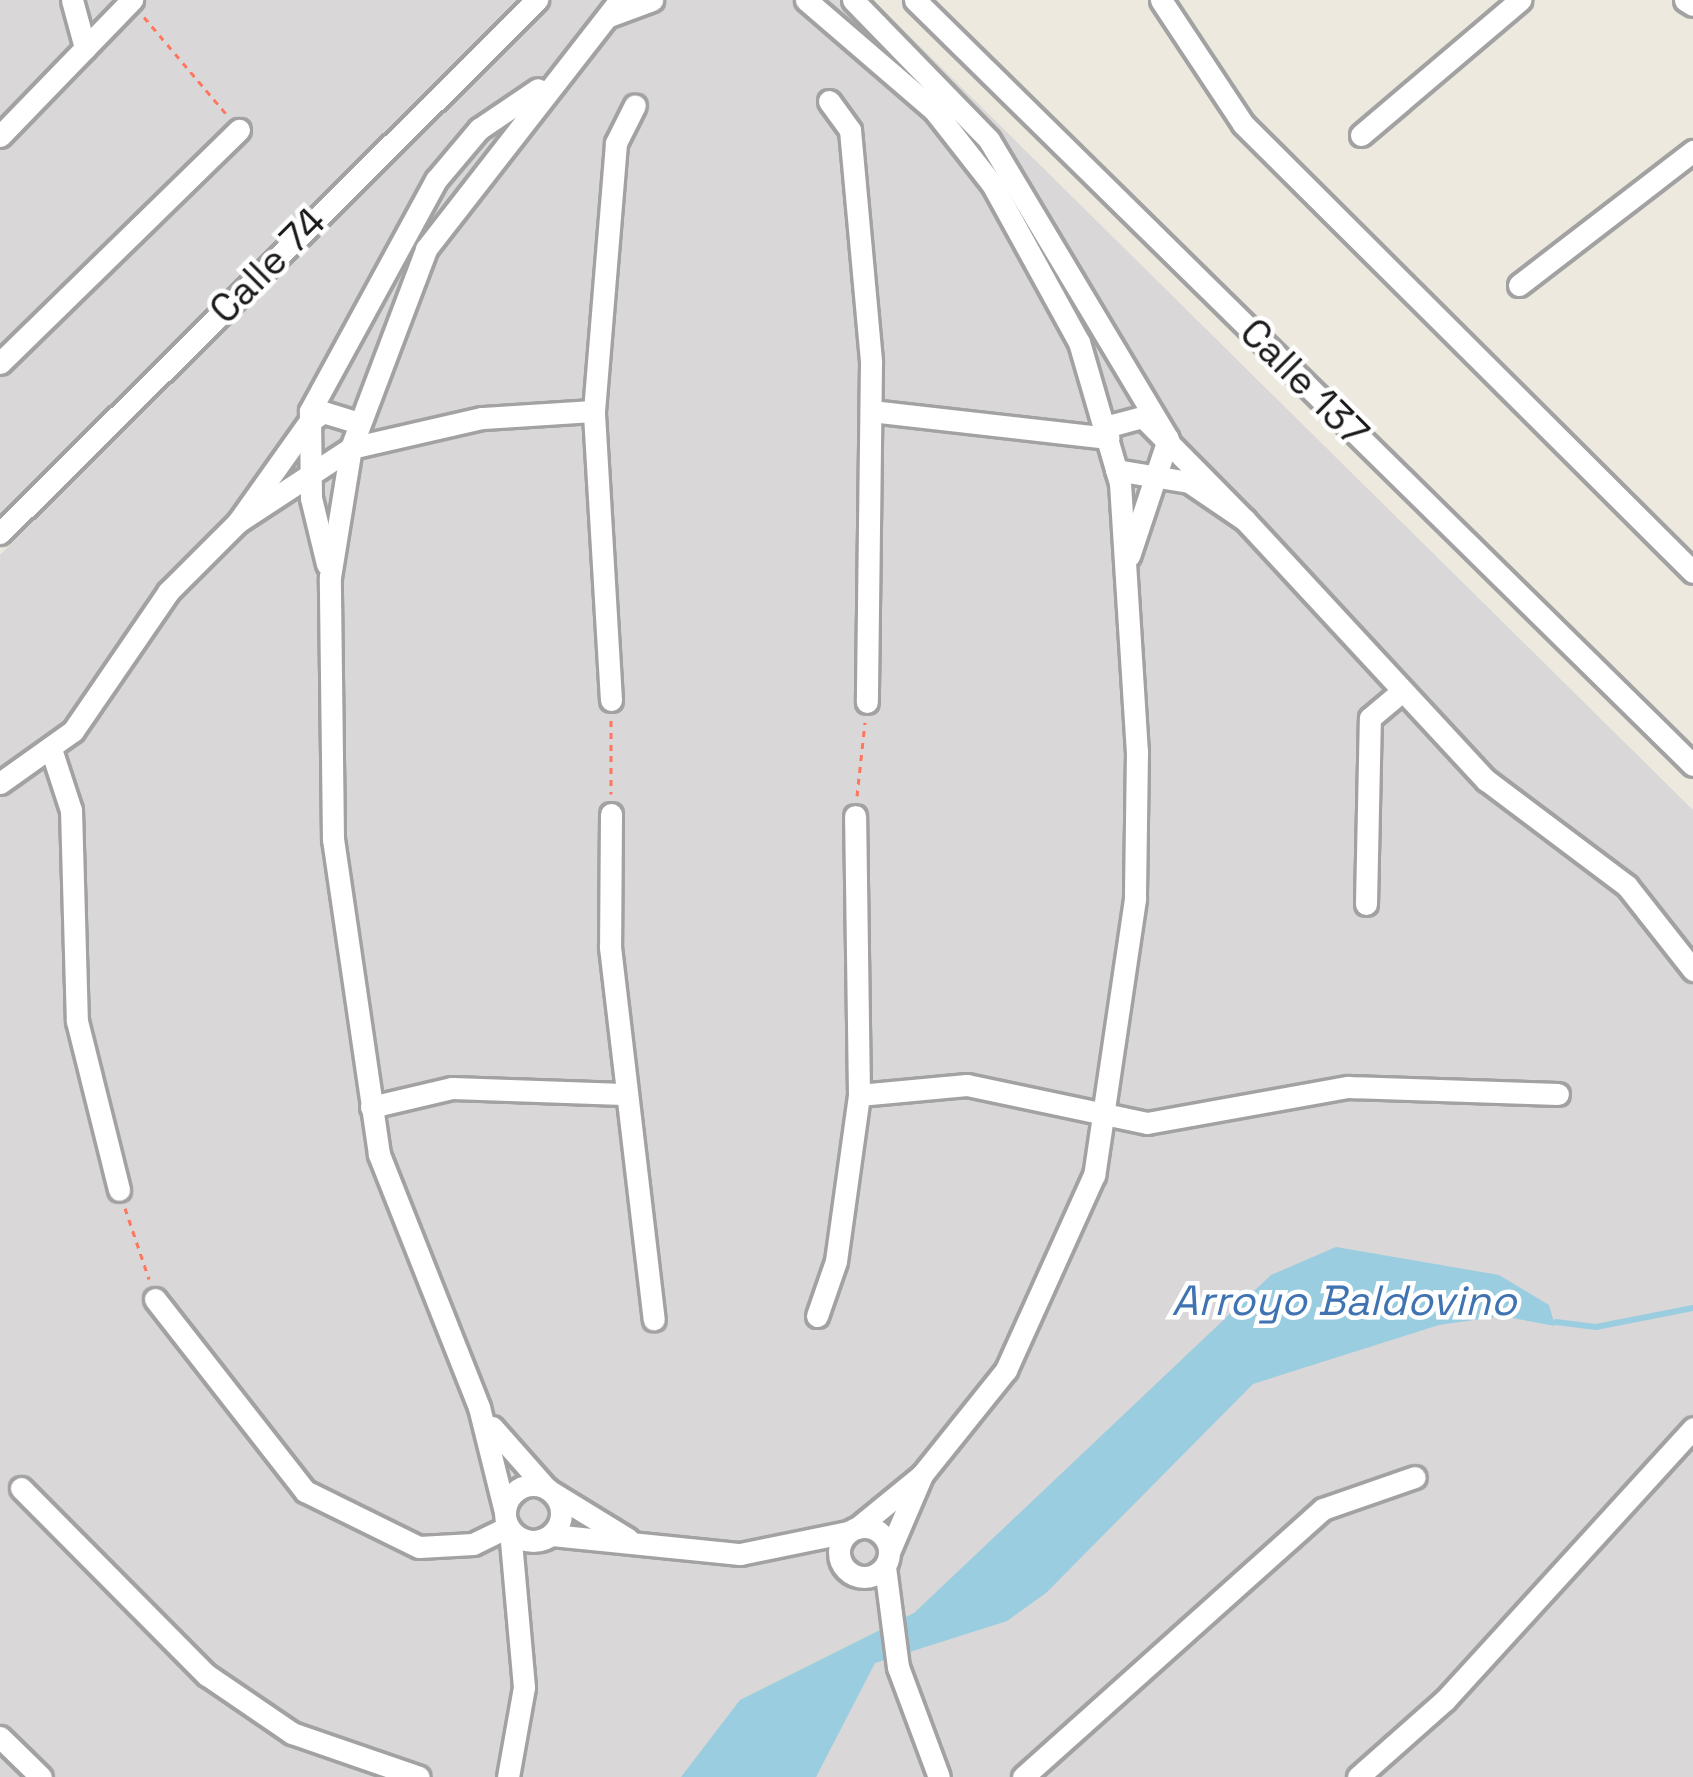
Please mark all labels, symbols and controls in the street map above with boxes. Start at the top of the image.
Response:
street label: Calle 74 [201,199,335,333]
street label: Calle 137 [1230,309,1378,457]
water label: Arroyo Baldovino [1172,1276,1516,1326]

